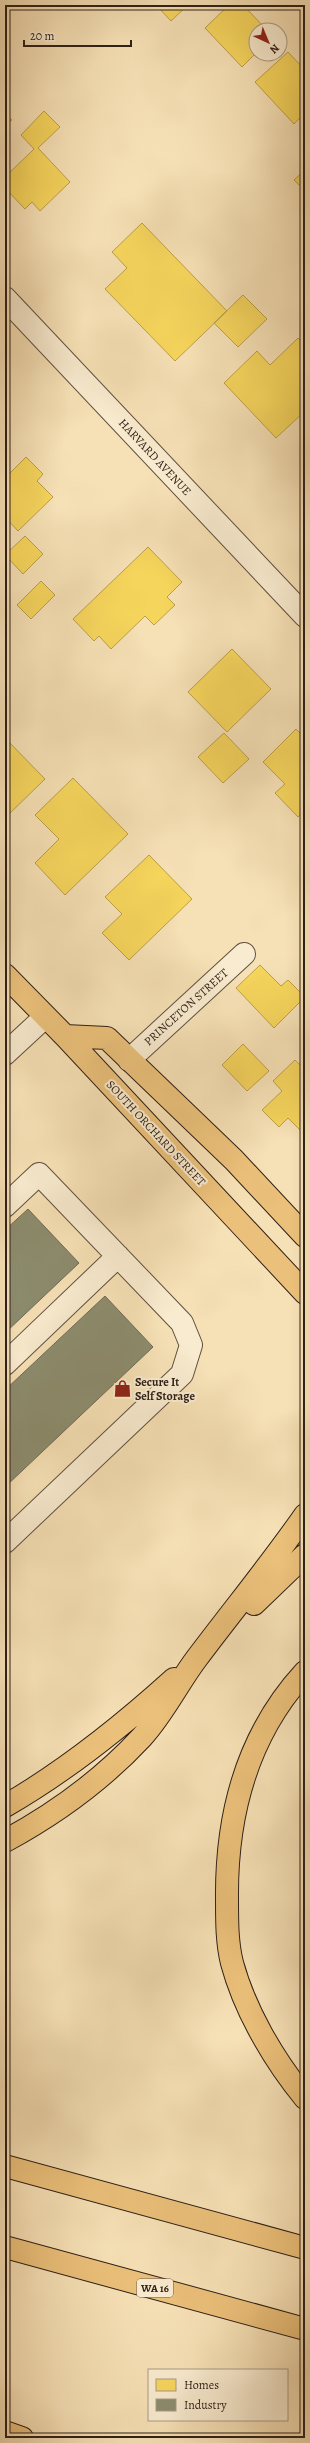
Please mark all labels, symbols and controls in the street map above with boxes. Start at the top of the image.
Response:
scale bar [24,22,131,48]
north arrow [248,22,288,62]
text: 20 m [30,28,54,44]
text: N [267,41,283,57]
street label: HARVARD AVENUE [115,415,195,499]
street label: PRINCETON STREET [140,965,232,1049]
street label: SOUTH ORCHARD STREET [103,1077,210,1190]
place label: Secure It Self Storage [135,1374,195,1404]
shop icon: Secure It Self Storage [112,1379,132,1399]
road number: WA 16 [137,2279,173,2297]
legend [148,2369,288,2421]
text: Homes [184,2377,219,2393]
text: Industry [184,2397,227,2413]

